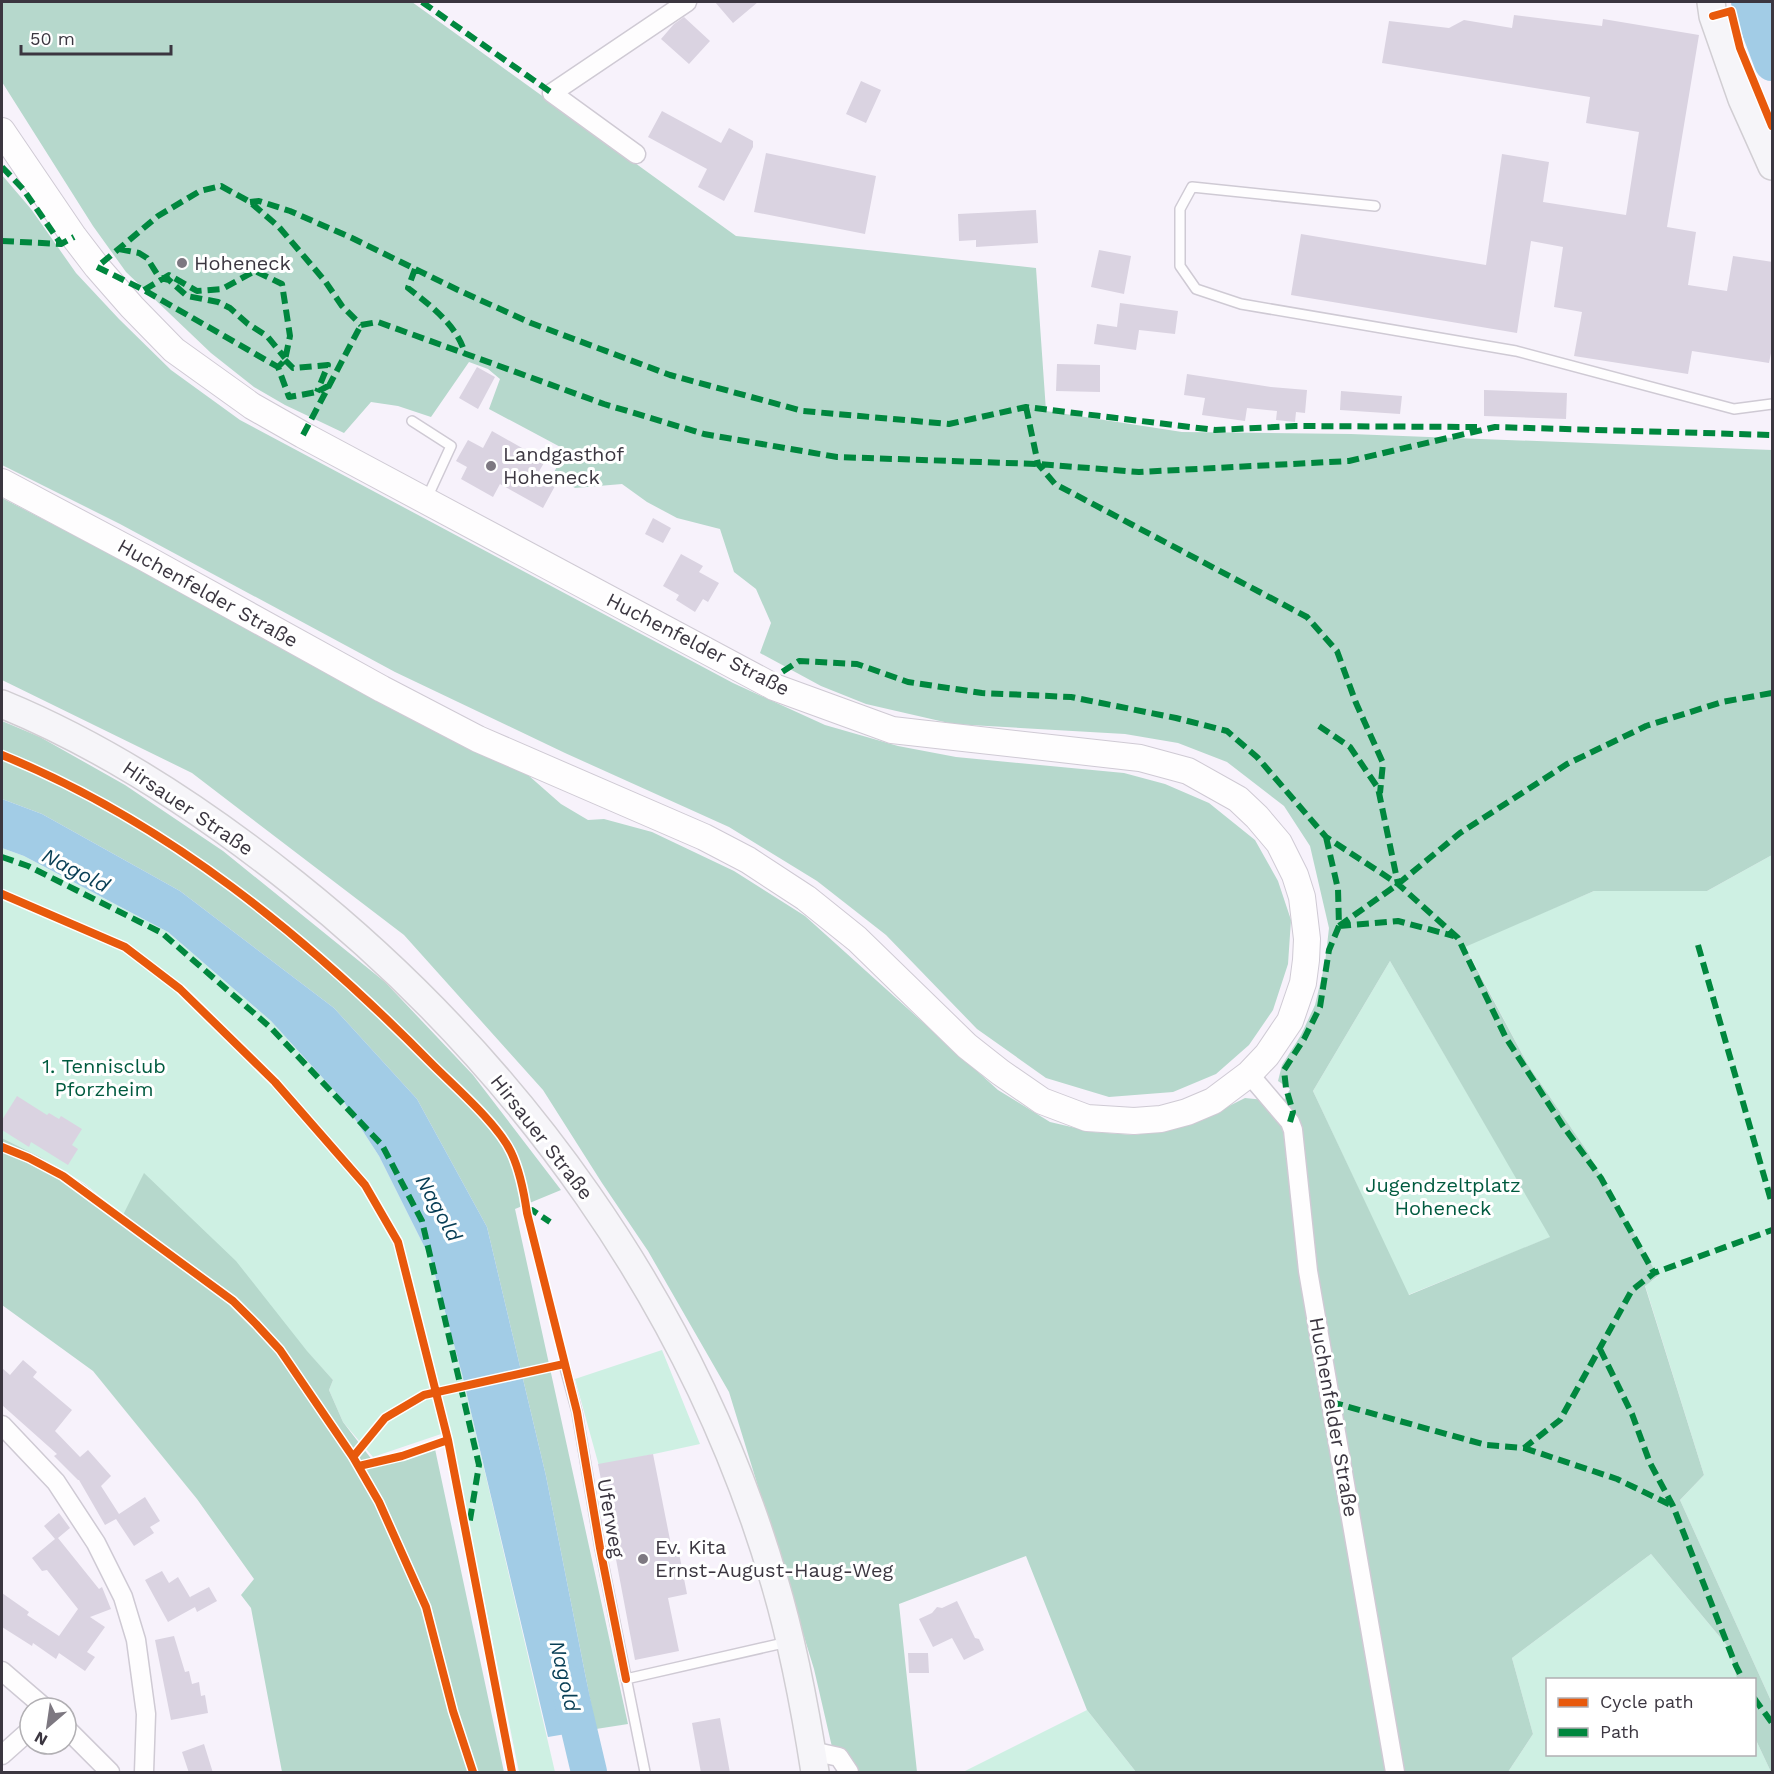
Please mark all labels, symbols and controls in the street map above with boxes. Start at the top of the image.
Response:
scale bar [21,18,171,56]
text: 50 m [30,28,75,49]
place label: Hoheneck [194,251,291,275]
marker: Hoheneck [175,256,189,270]
place label: Landgasthof Hoheneck [503,442,624,489]
marker: Landgasthof Hoheneck [484,459,498,473]
street label: Huchenfelder Straße [114,533,302,653]
street label: Huchenfelder Straße [602,587,794,701]
street label: Hirsauer Straße [118,755,258,861]
water label: Nagold [38,842,115,898]
park label: 1. Tennisclub Pforzheim [42,1054,166,1101]
street label: Hirsauer Straße [486,1070,598,1204]
water label: Nagold [411,1170,468,1247]
park label: Jugendzeltplatz Hoheneck [1365,1173,1521,1220]
street label: Huchenfelder Straße [1305,1315,1363,1519]
street label: Uferweg [592,1477,630,1560]
place label: Ev. Kita Ernst-August-Haug-Weg [655,1535,893,1582]
marker: Ev. Kita Ernst-August-Haug-Weg [636,1552,650,1566]
water label: Nagold [545,1638,586,1715]
legend [1546,1678,1756,1756]
text: Cycle path [1600,1691,1694,1712]
north arrow [18,1696,78,1756]
text: Path [1600,1721,1640,1742]
text: N [31,1727,51,1750]

